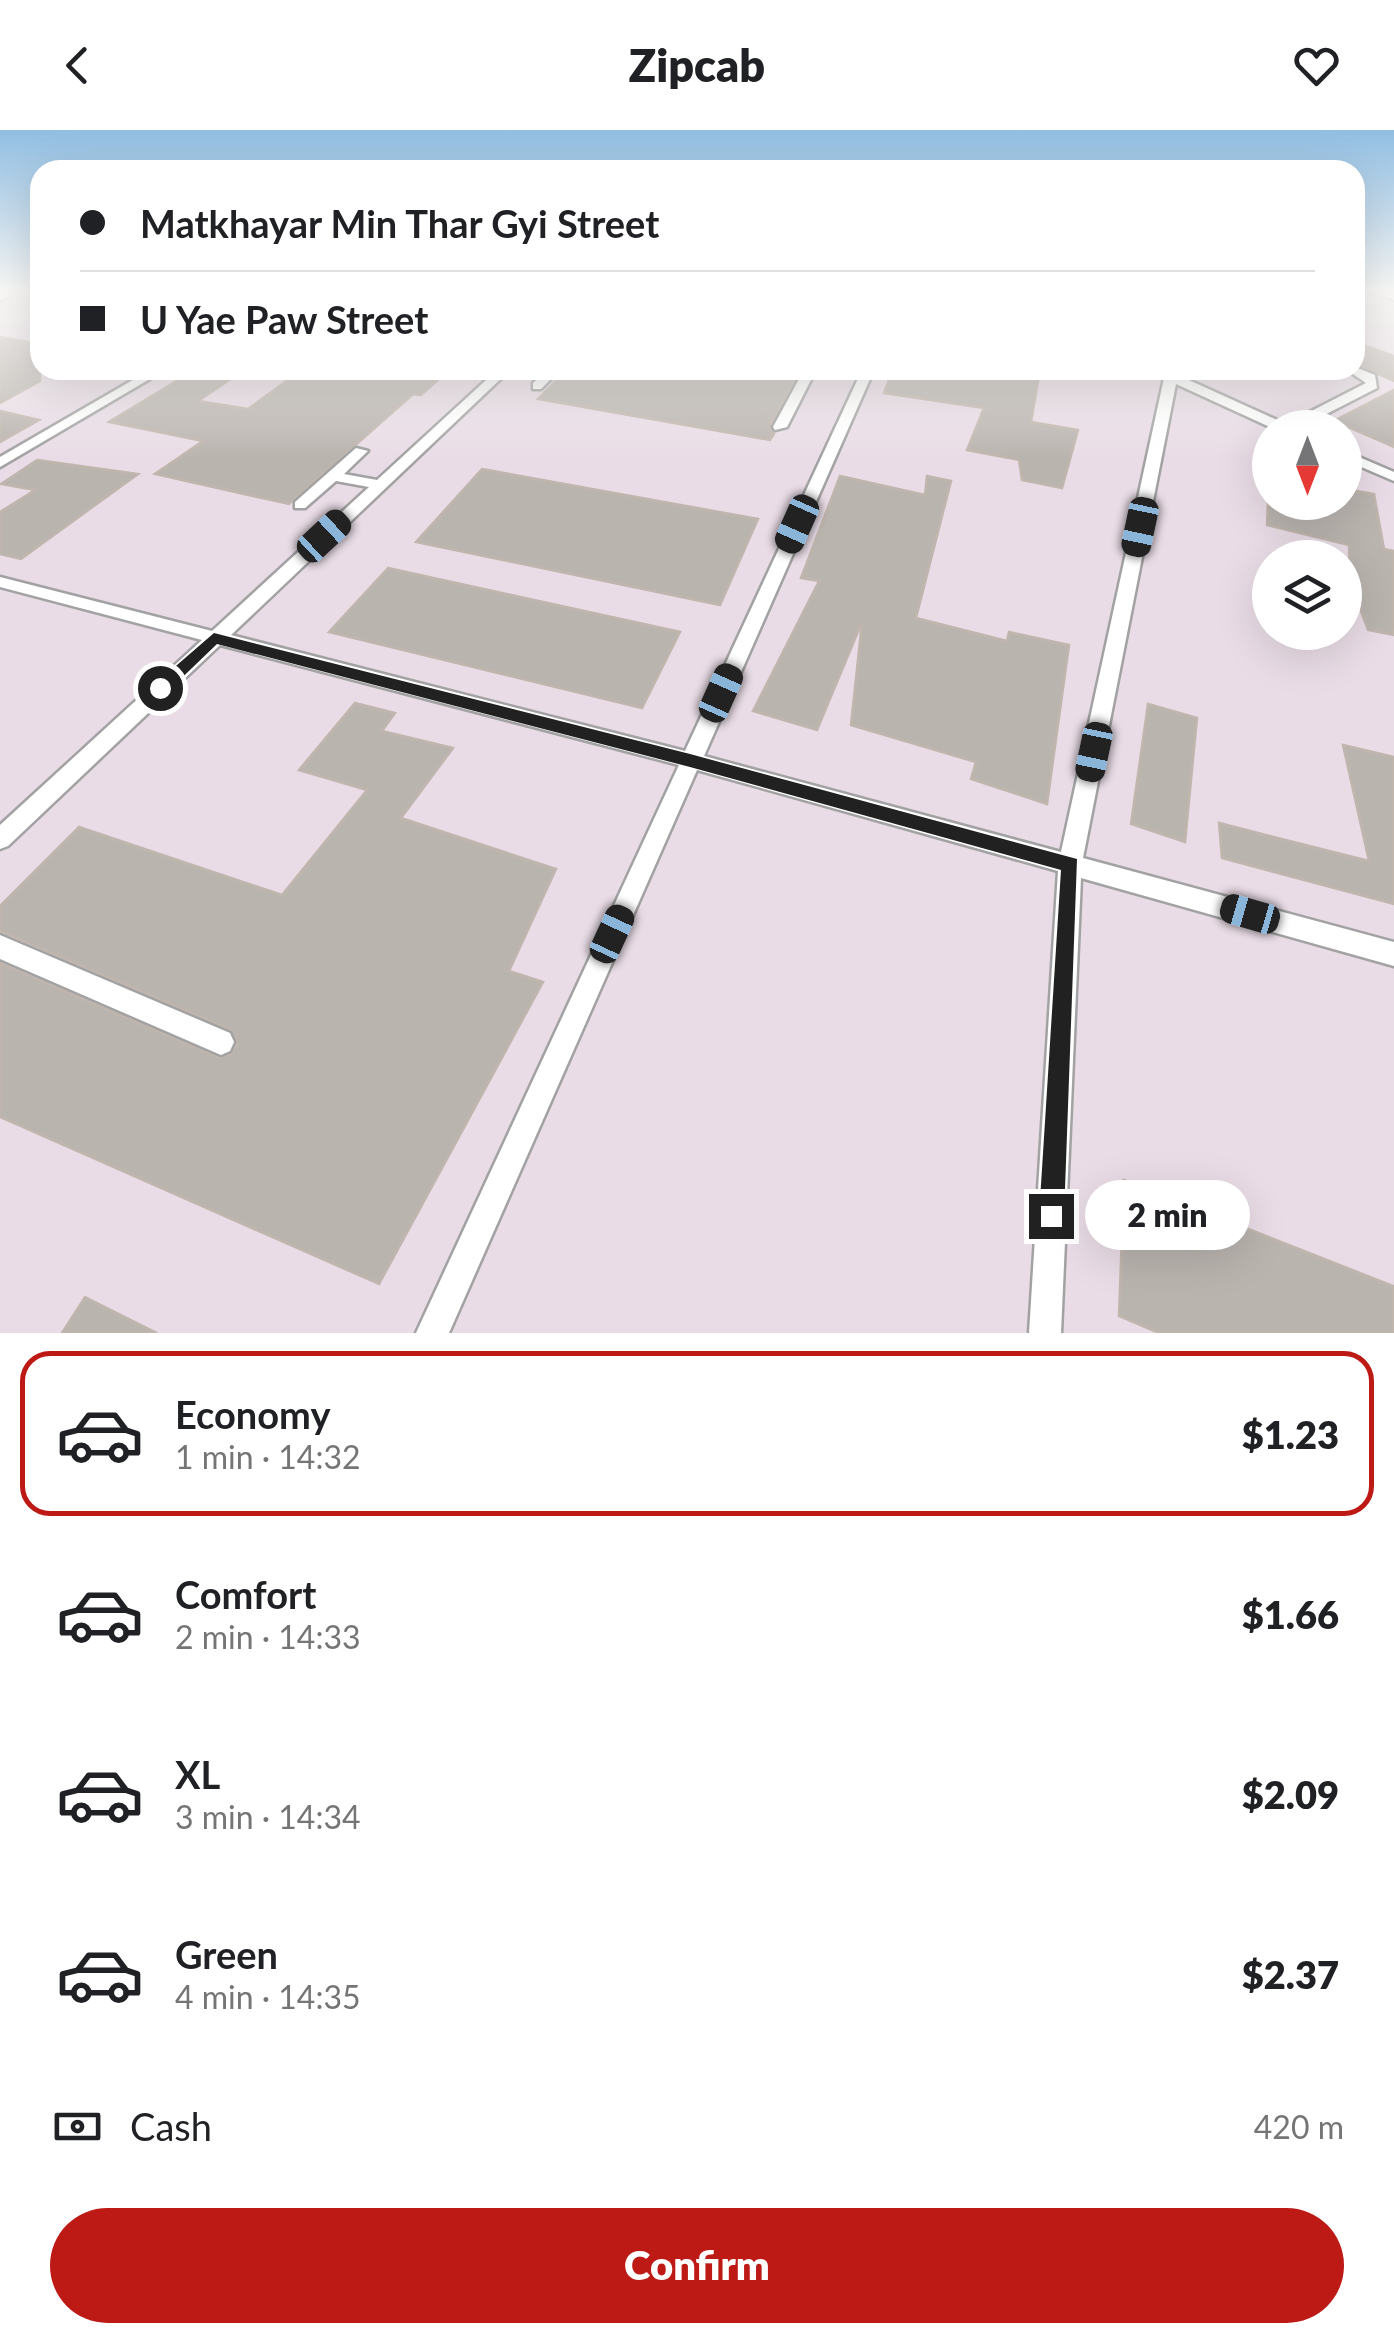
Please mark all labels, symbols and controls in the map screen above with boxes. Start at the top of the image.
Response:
icon: back [50,38,105,93]
text: Zipcab [629,38,765,92]
icon: heart [1289,38,1344,93]
text: Matkhayar Min Thar Gyi Street [140,200,659,246]
text: U Yae Paw Street [140,296,428,342]
north arrow [1252,410,1362,520]
map controls [1252,410,1362,650]
car [771,490,823,558]
car [1119,495,1161,559]
car [292,505,356,567]
button: layers [1252,540,1362,650]
car [695,659,747,727]
route start [138,666,183,711]
car [1073,720,1115,784]
car [1217,891,1283,937]
car [586,900,638,968]
callout: 2 min [1086,1181,1251,1251]
route end [1029,1194,1074,1239]
text: 2 min [1128,1195,1207,1234]
icon: car [55,1389,145,1479]
text: Economy [175,1391,330,1437]
text: $1.23 [1242,1411,1339,1457]
text: 1 min · 14:32 [175,1437,361,1476]
icon: car [55,1569,145,1659]
text: Comfort [175,1571,316,1617]
text: $1.66 [1242,1591,1339,1637]
text: 2 min · 14:33 [175,1617,361,1656]
icon: car [55,1749,145,1839]
text: XL [175,1751,220,1797]
text: $2.09 [1242,1771,1339,1817]
text: 3 min · 14:34 [175,1797,361,1836]
icon: car [55,1929,145,2019]
text: Green [175,1931,278,1977]
text: $2.37 [1242,1951,1339,1997]
text: 4 min · 14:35 [175,1977,361,2016]
icon: cash [50,2099,105,2154]
text: Cash [130,2103,212,2149]
text: 420 m [1254,2107,1344,2146]
button: Confirm [50,2208,1344,2323]

